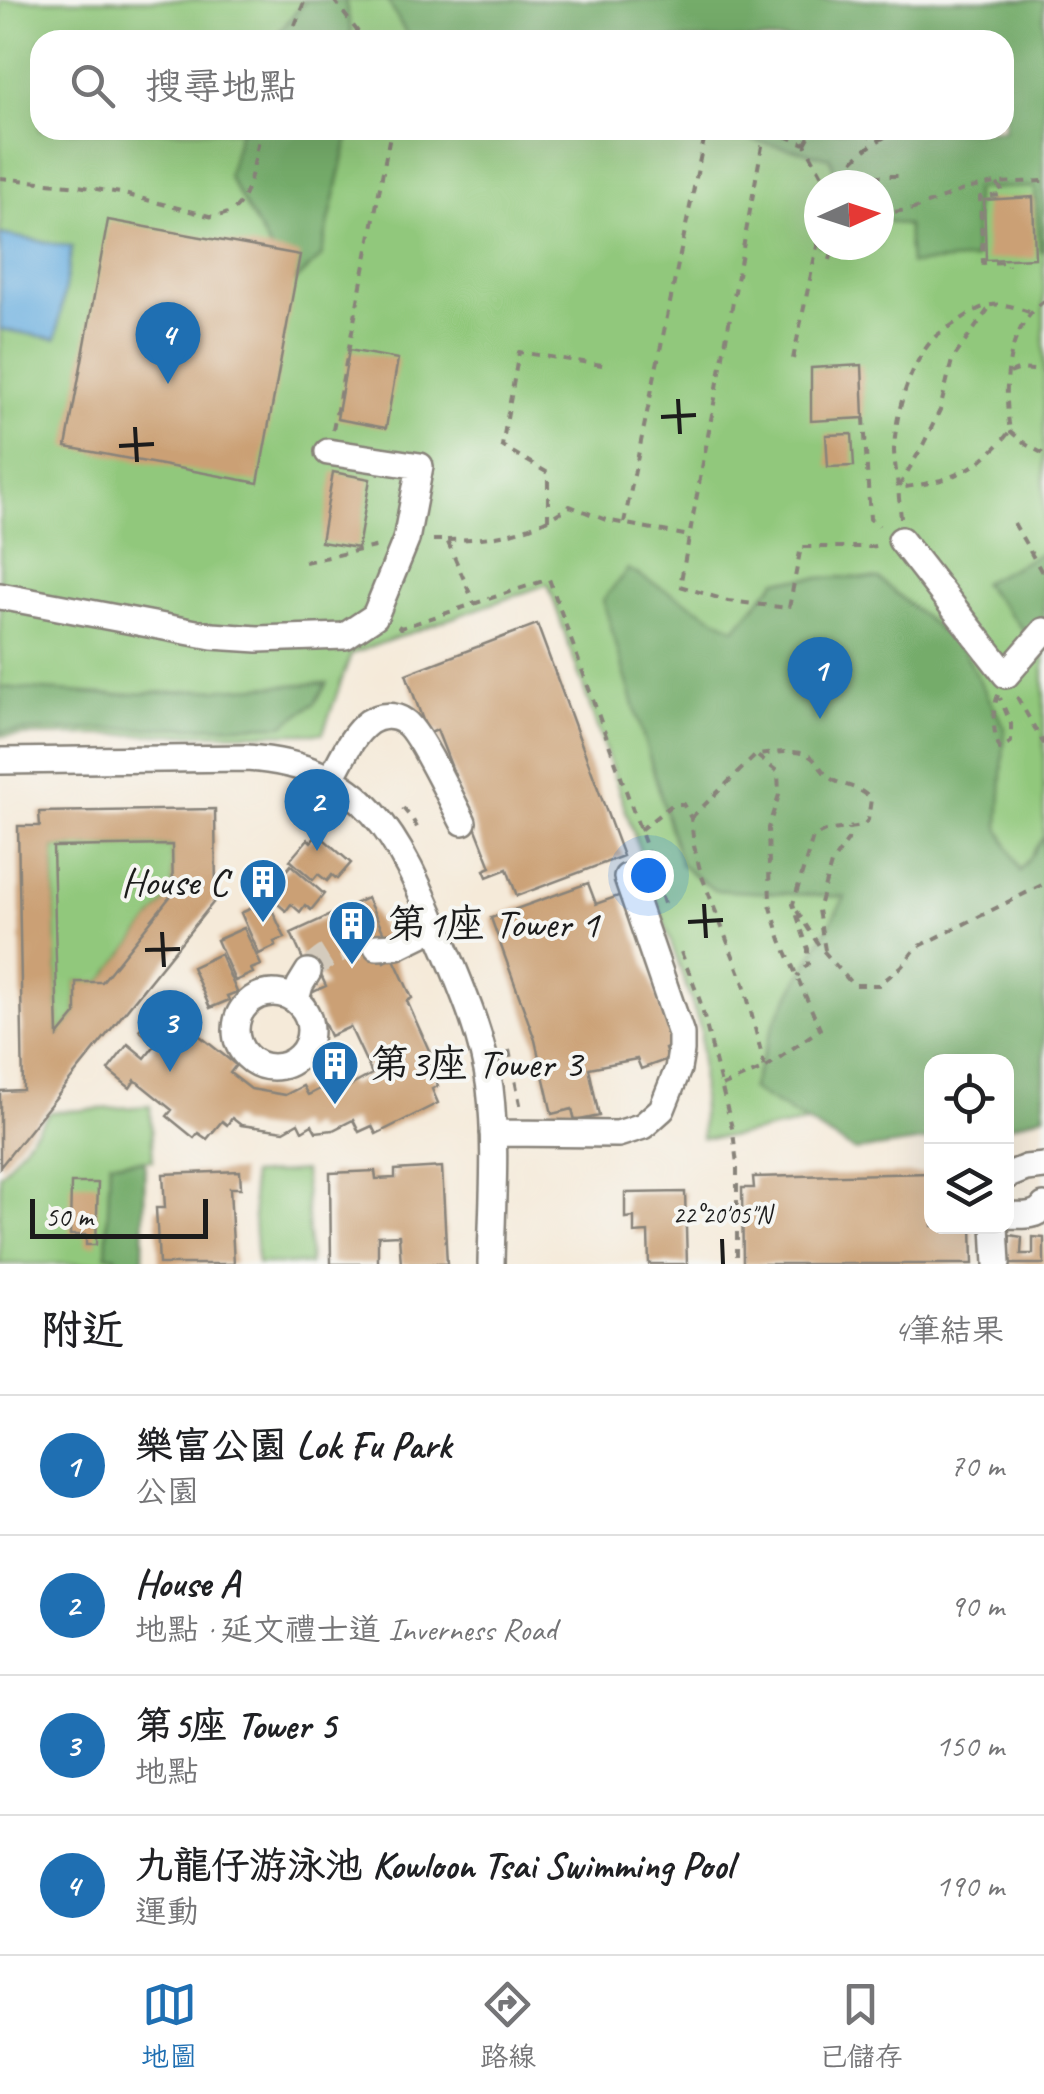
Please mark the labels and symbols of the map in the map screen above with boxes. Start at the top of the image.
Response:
north arrow [804,170,894,260]
pin: 4 [136,302,200,384]
pin: 1 [788,636,852,719]
pin: 2 [284,768,350,851]
your location [623,850,674,901]
building icon: House C [237,856,289,924]
place label: House C [121,857,233,907]
building icon: 第1座 Tower 1 [326,898,378,966]
place label: 第1座 Tower 1 [387,899,601,949]
pin: 3 [138,990,202,1072]
building icon: 第3座 Tower 3 [309,1038,361,1106]
place label: 第3座 Tower 3 [370,1039,585,1089]
scale bar [30,1194,208,1238]
text: 22°20'05"N [673,1199,775,1231]

